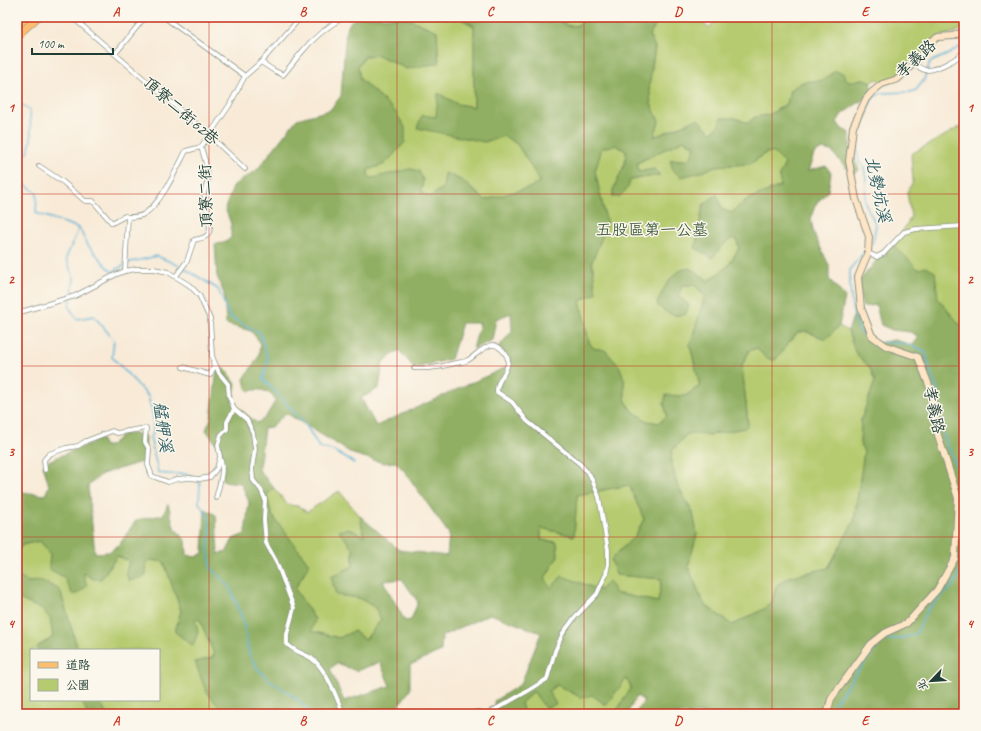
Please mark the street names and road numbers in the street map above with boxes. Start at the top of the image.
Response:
street label: 孝義路 [892,35,940,83]
street label: 頂寮二街62巷 [139,72,223,150]
street label: 頂寮二街 [195,164,217,228]
street label: 孝義路 [919,384,949,436]

